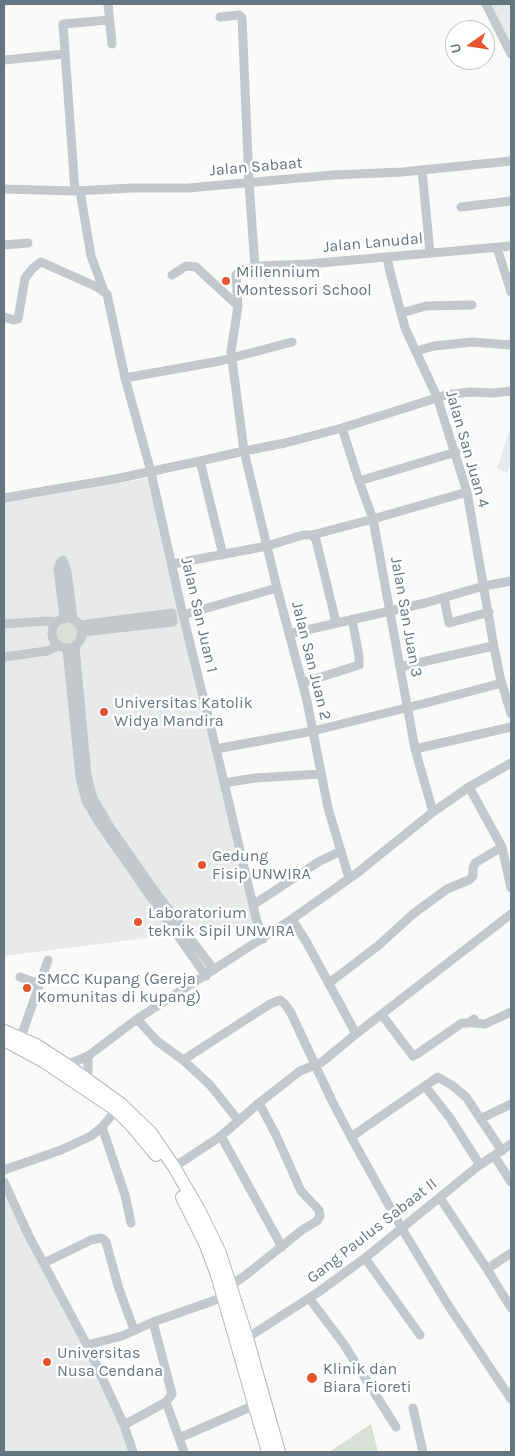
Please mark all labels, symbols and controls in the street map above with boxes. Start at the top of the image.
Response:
north arrow [445,20,495,70]
text: U [447,42,465,55]
street label: Jalan Sabaat [209,153,303,181]
street label: Jalan Lanudal [322,229,424,257]
place label: Millennium Montessori School [236,262,372,300]
marker: Millennium Montessori School [220,275,232,287]
street label: Jalan San Juan 4 [441,388,493,510]
street label: Jalan San Juan 3 [386,555,426,679]
street label: Jalan San Juan 1 [176,556,222,674]
street label: Jalan San Juan 2 [287,600,335,722]
place label: Universitas Katolik Widya Mandira [114,693,253,731]
marker: Universitas Katolik Widya Mandira [98,706,110,718]
place label: Gedung Fisip UNWIRA [212,846,311,884]
marker: Gedung Fisip UNWIRA [196,859,208,871]
place label: Laboratorium teknik Sipil UNWIRA [148,903,294,941]
marker: Laboratorium teknik Sipil UNWIRA [132,916,144,928]
place label: SMCC Kupang (Gereja Komunitas di kupang) [37,969,201,1007]
marker: SMCC Kupang (Gereja Komunitas di kupang) [21,982,33,994]
street label: Gang Paulus Sabaat II [303,1174,441,1288]
place label: Universitas Nusa Cendana [57,1343,163,1381]
marker: Universitas Nusa Cendana [41,1356,53,1368]
place label: Klinik dan Biara Fioreti [323,1359,412,1397]
marker: Klinik dan Biara Fioreti [305,1371,319,1385]

